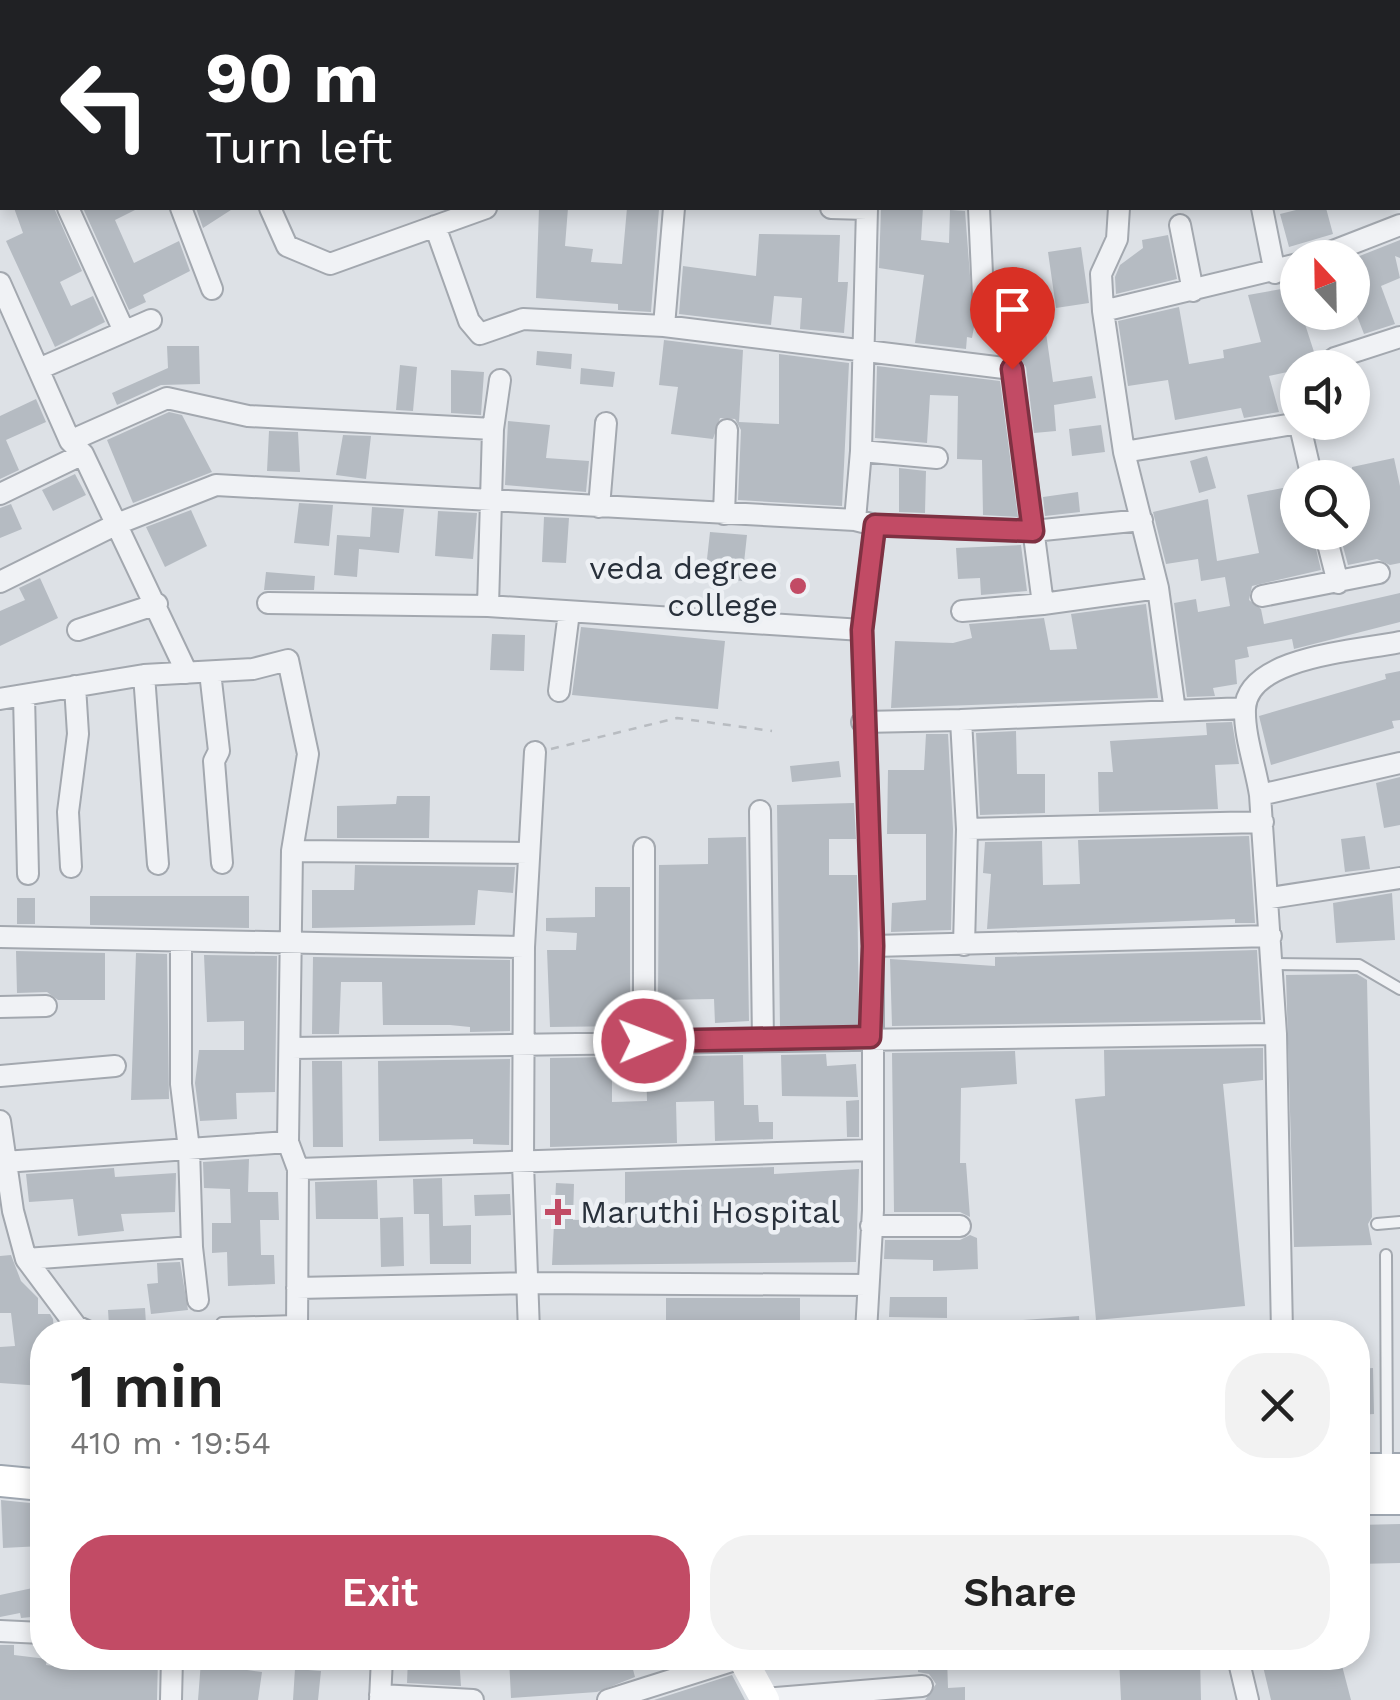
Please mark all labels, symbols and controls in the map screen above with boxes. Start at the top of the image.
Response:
text: 90 m [205,37,379,119]
icon: left [40,40,170,170]
text: Turn left [205,121,392,174]
north arrow [1280,240,1370,330]
map controls [1280,240,1370,550]
pin [970,267,1055,370]
icon: arrive [985,282,1040,337]
button: sound [1280,350,1370,440]
button: search [1280,460,1370,550]
place label: veda degree college [590,549,778,624]
marker: veda degree college [787,575,809,597]
position arrow [592,989,696,1093]
place label: Maruthi Hospital [580,1193,840,1231]
marker: Maruthi Hospital [545,1199,571,1225]
text: 1 min [70,1351,224,1422]
button: close [1225,1353,1330,1458]
text: 410 m · 19:54 [70,1424,271,1462]
button: Exit [70,1535,690,1650]
button: Share [710,1535,1330,1650]

